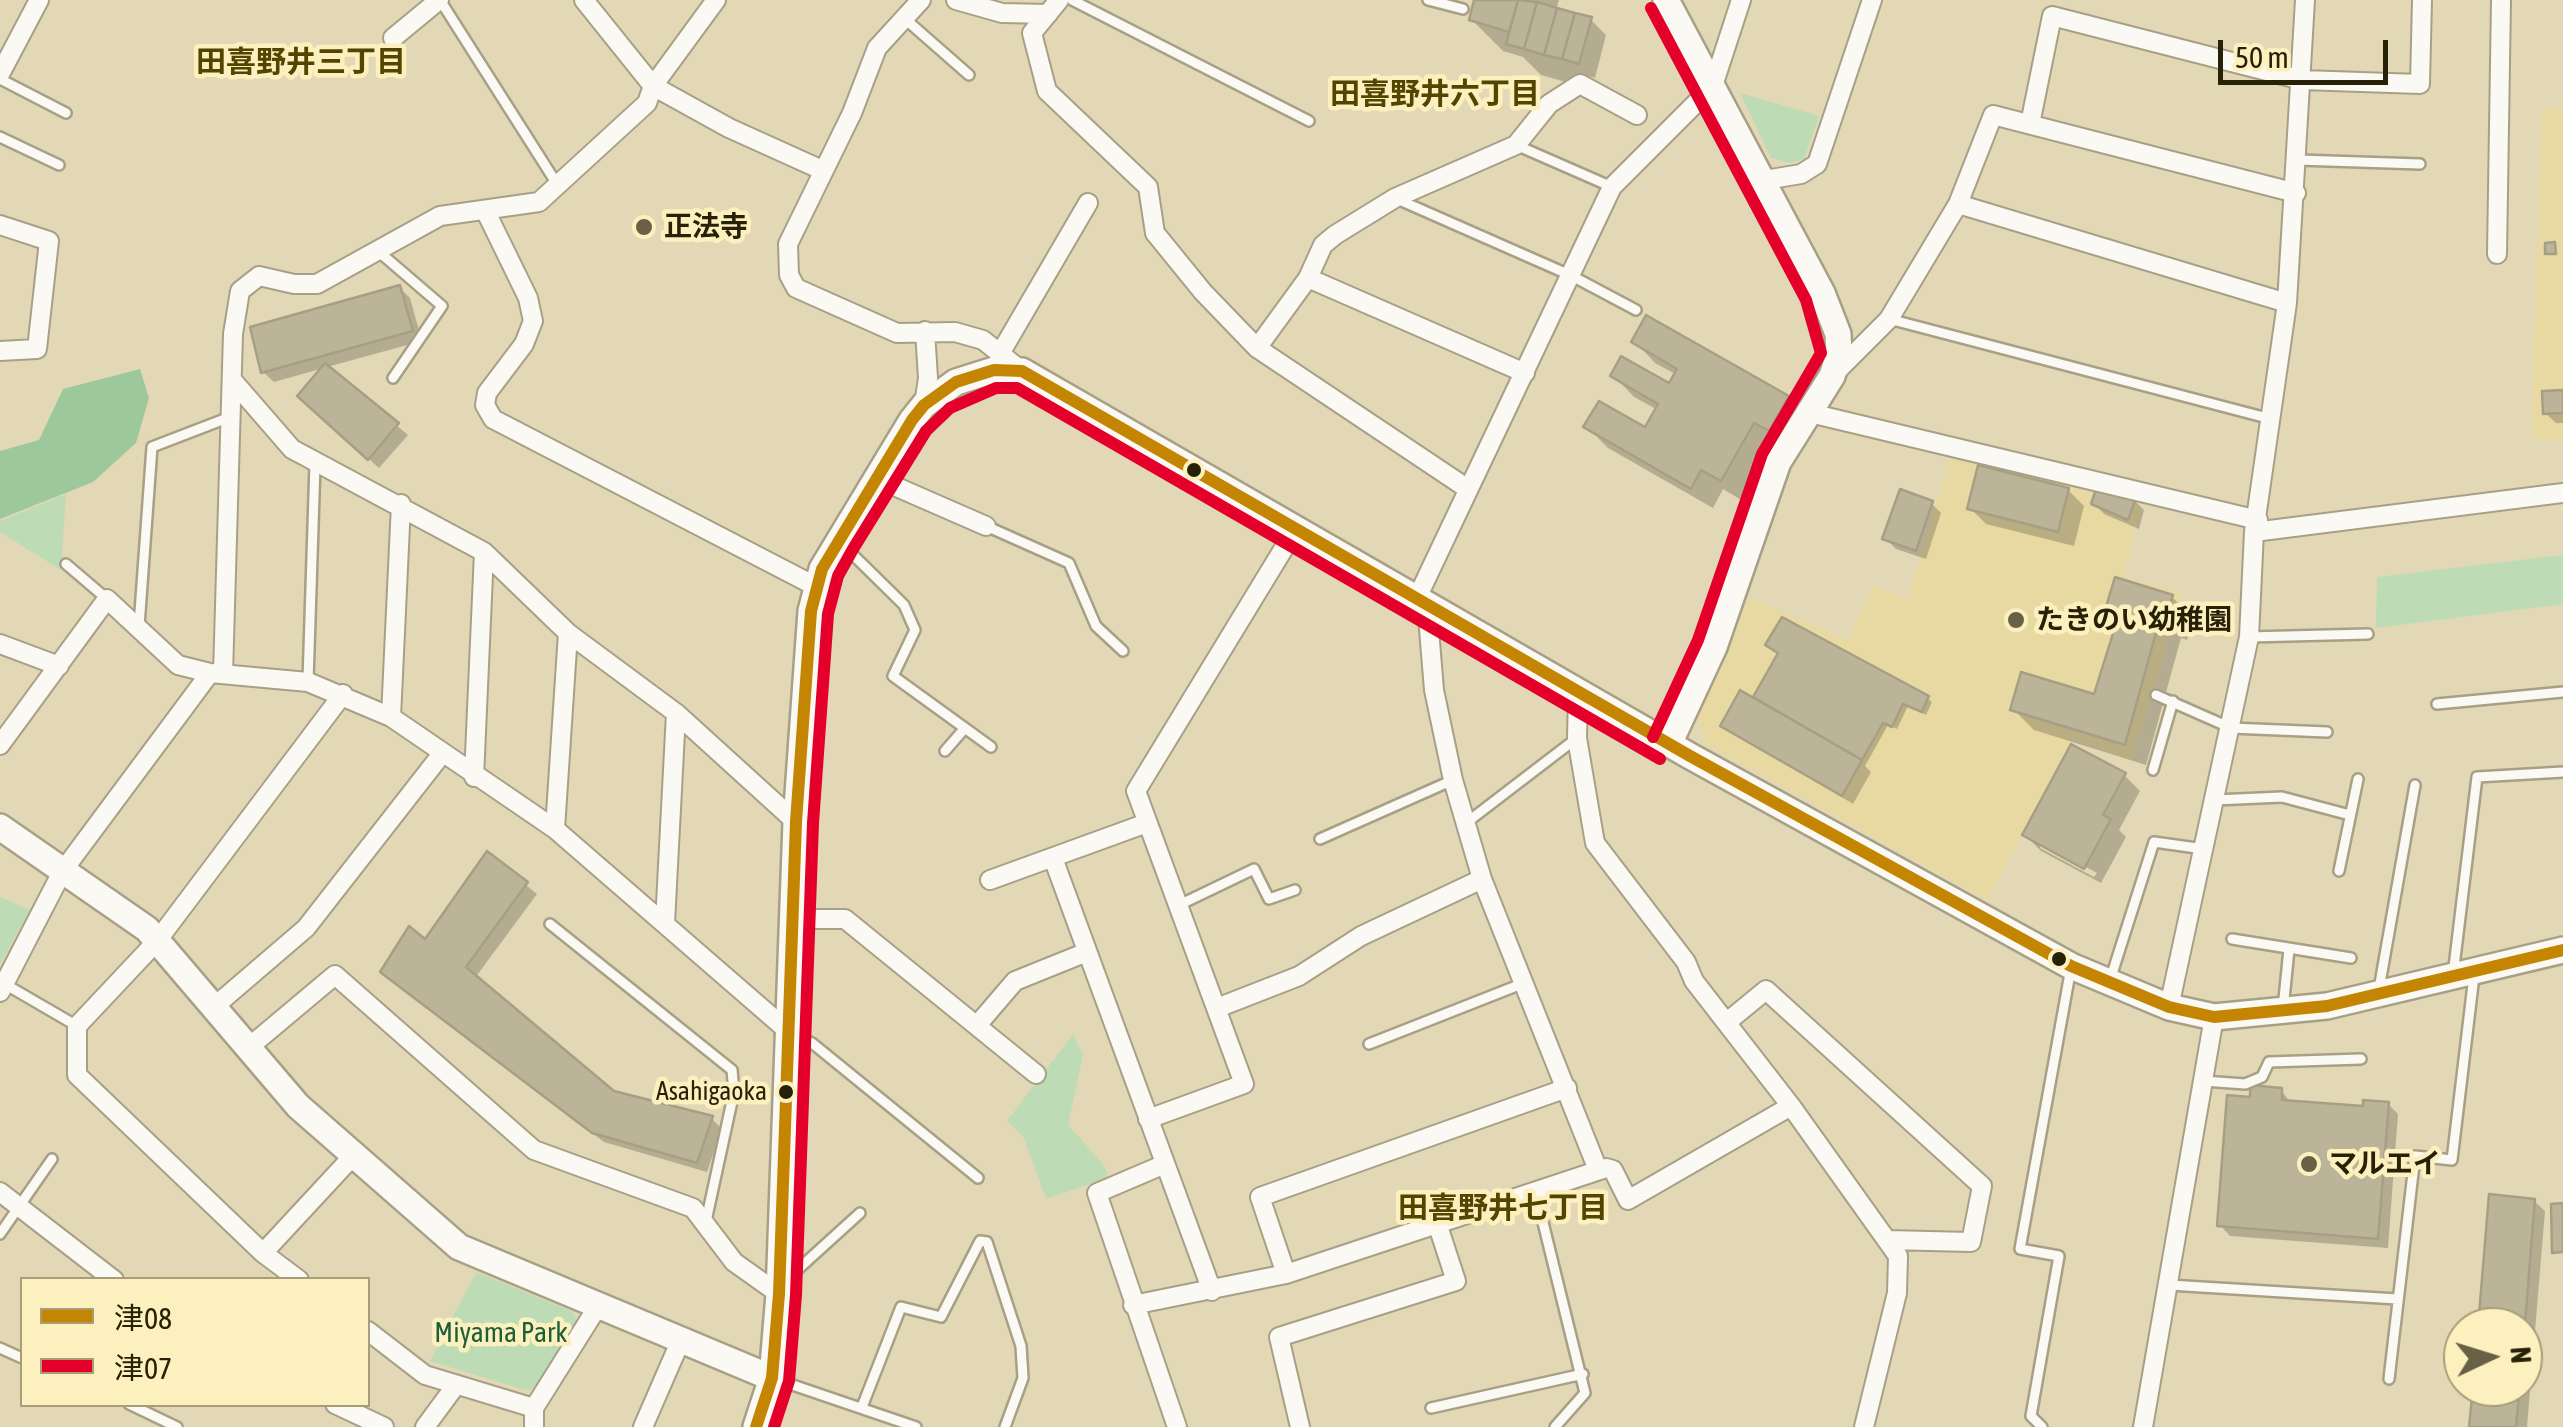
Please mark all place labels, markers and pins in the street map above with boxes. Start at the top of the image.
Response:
place label: 正法寺 [664,210,748,244]
marker: 正法寺 [633,216,655,238]
unlabelled marker [1184,460,1204,480]
place label: たきのい幼稚園 [2036,603,2232,637]
marker: たきのい幼稚園 [2005,609,2027,631]
unlabelled marker [2049,949,2069,969]
place label: Asahigaoka [656,1076,767,1108]
marker: Asahigaoka [776,1082,796,1102]
place label: マルエイ [2329,1147,2441,1181]
marker: マルエイ [2298,1153,2320,1175]

